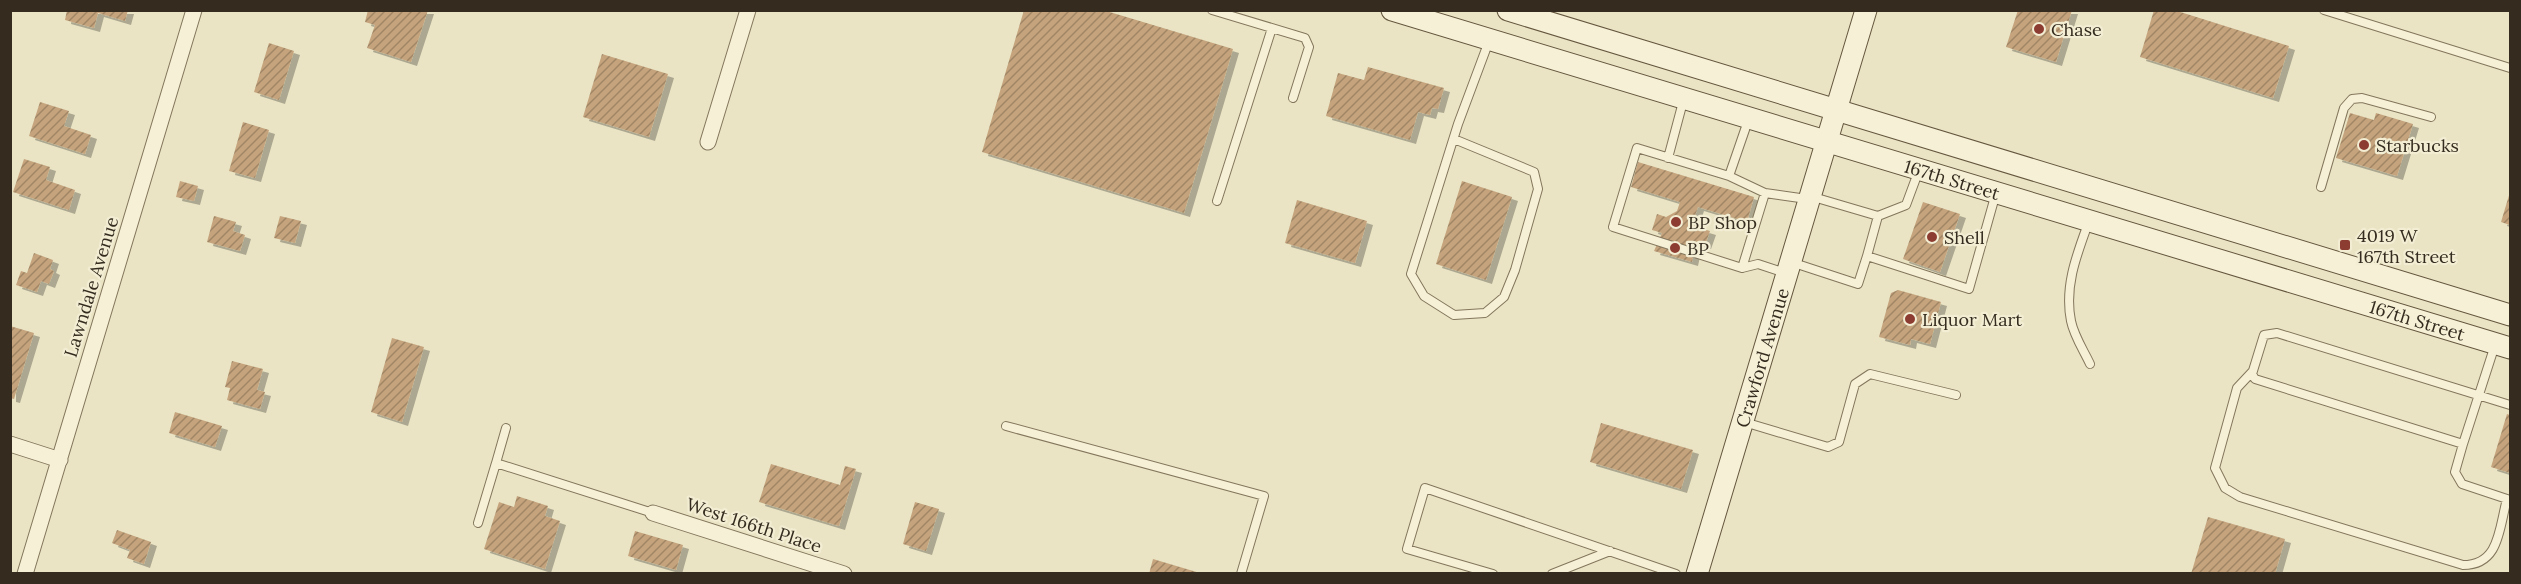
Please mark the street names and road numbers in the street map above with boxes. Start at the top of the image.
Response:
street label: 167th Street [1901,154,2003,205]
street label: Lawndale Avenue [59,214,123,360]
street label: Crawford Avenue [1730,285,1794,430]
street label: 167th Street [2367,295,2468,345]
street label: West 166th Place [683,492,825,558]

